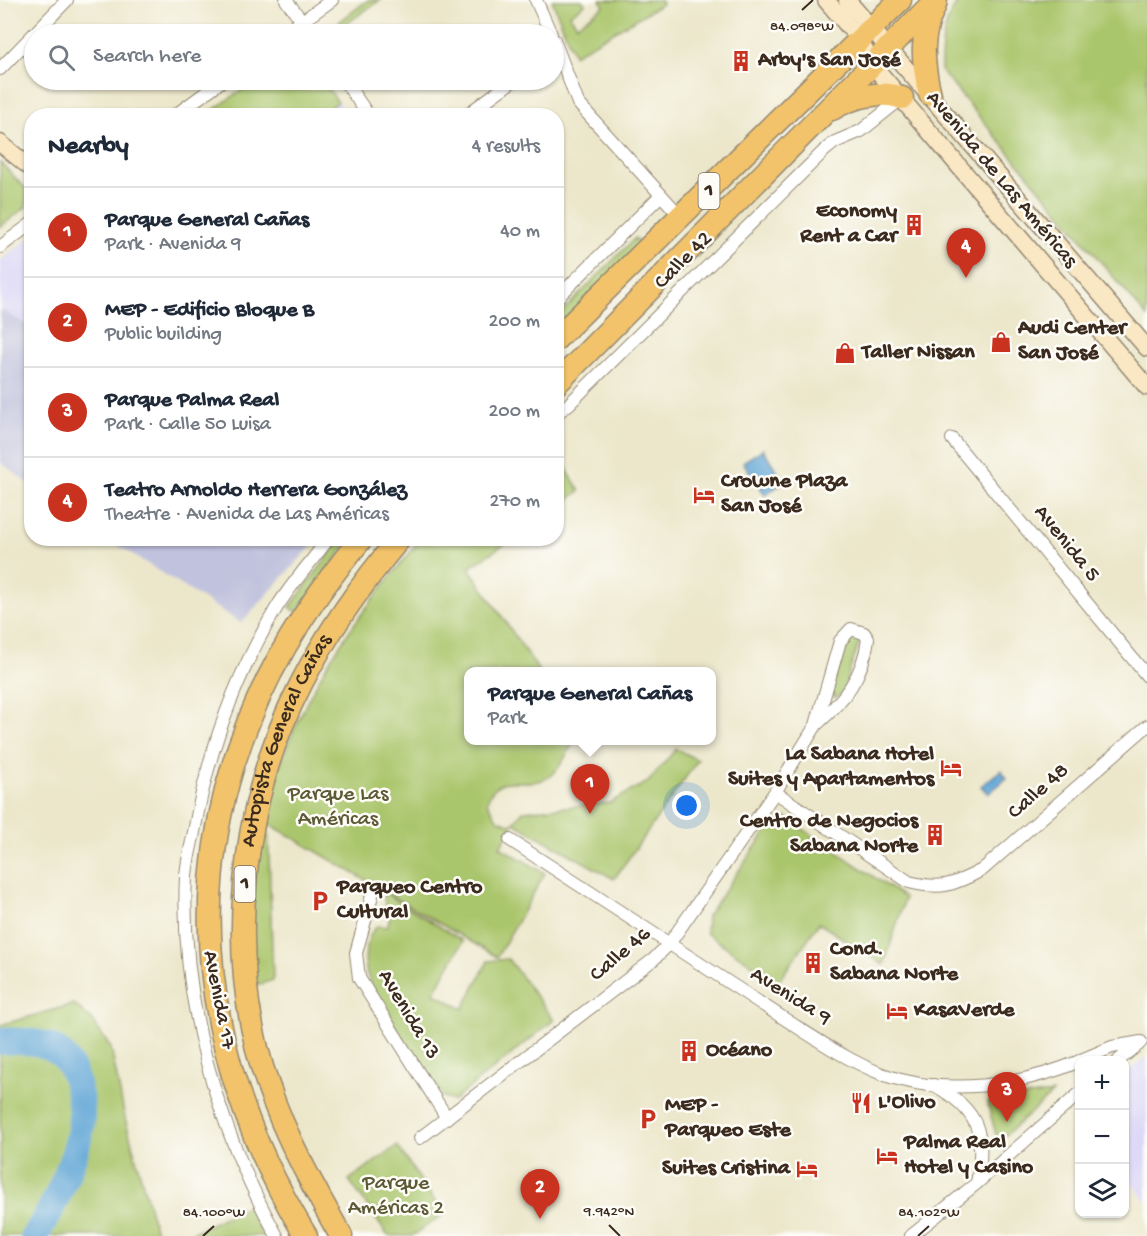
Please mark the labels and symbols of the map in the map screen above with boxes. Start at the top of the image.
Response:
text: 84.098°W [770,18,834,36]
place label: Arby's San José [757,48,901,74]
building icon: Arby's San José [729,49,753,73]
street label: Avenida de Las Américas [919,86,1083,274]
road number: 1 [698,173,720,209]
place label: Economy Rent a Car [799,199,899,250]
building icon: Economy Rent a Car [902,213,926,237]
street label: Calle 42 [649,226,719,296]
pin: 4 [946,228,986,278]
place label: Audi Center San José [1017,316,1128,367]
shop icon: Audi Center San José [989,330,1013,354]
place label: Taller Nissan [860,340,975,366]
shop icon: Taller Nissan [833,341,857,365]
place label: Crowne Plaza San José [720,469,849,520]
hotel icon: Crowne Plaza San José [692,483,716,507]
street label: Avenida 5 [1027,500,1105,588]
street label: Autopista General Cañas [236,629,339,849]
place label: La Sabana Hotel Suites y Apartamentos [728,742,936,793]
hotel icon: La Sabana Hotel Suites y Apartamentos [939,756,963,780]
street label: Calle 48 [1003,758,1075,826]
pin: 1 [570,764,610,814]
park label: Parque Las Américas [287,782,389,833]
your location [672,791,701,820]
place label: Centro de Negocios Sabana Norte [739,809,920,860]
building icon: Centro de Negocios Sabana Norte [923,823,947,847]
road number: 1 [234,866,256,902]
place label: Parqueo Centro Cultural [336,875,483,926]
parking icon: Parqueo Centro Cultural [308,889,332,913]
street label: Calle 46 [585,921,658,988]
place label: Cond. Sabana Norte [829,937,959,988]
street label: Avenida 17 [196,948,240,1052]
building icon: Cond. Sabana Norte [801,951,825,975]
street label: Avenida 9 [745,962,835,1032]
street label: Avenida 13 [371,965,445,1065]
place label: KasaVerde [913,998,1015,1024]
hotel icon: KasaVerde [885,999,909,1023]
place label: Océano [706,1038,773,1064]
building icon: Océano [677,1039,701,1063]
pin: 3 [988,1072,1026,1122]
place label: L'Olivo [878,1090,936,1116]
restaurant icon: L'Olivo [849,1091,873,1115]
place label: MEP - Parqueo Este [664,1093,791,1144]
parking icon: MEP - Parqueo Este [636,1107,660,1131]
place label: Palma Real Hotel y Casino [903,1130,1034,1181]
hotel icon: Palma Real Hotel y Casino [875,1144,899,1168]
place label: Suites Cristina [662,1156,792,1182]
hotel icon: Suites Cristina [795,1157,819,1181]
pin: 2 [520,1170,560,1219]
park label: Parque Américas 2 [348,1171,444,1222]
text: 9.942°N [583,1203,635,1221]
text: 84.100°W [183,1204,246,1222]
text: 84.102°W [898,1204,960,1222]

